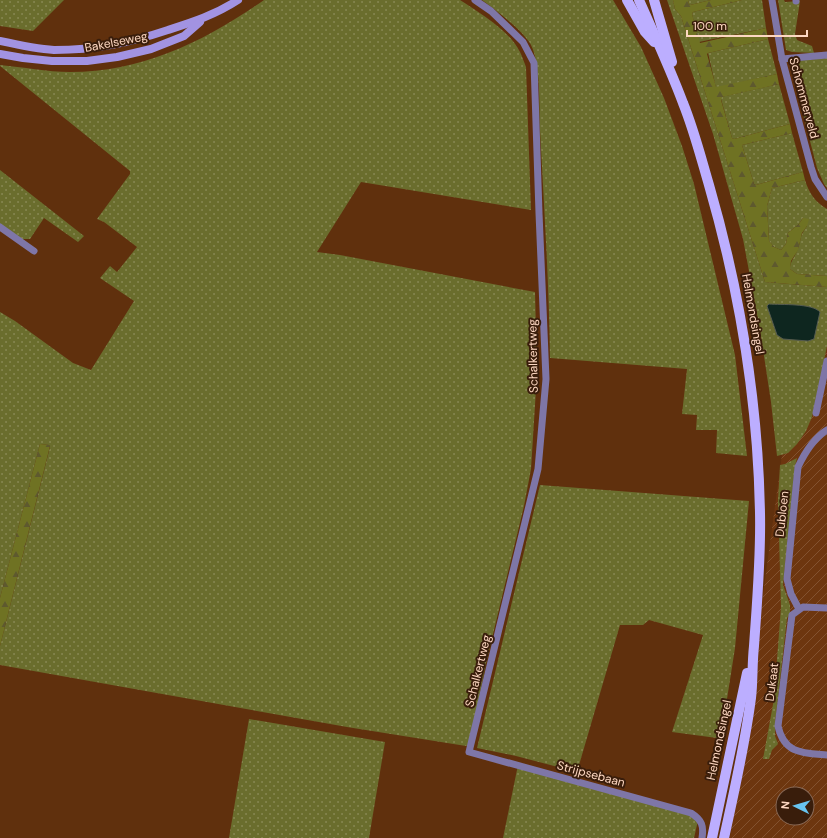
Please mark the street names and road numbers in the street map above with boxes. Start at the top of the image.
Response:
street label: Bakelseweg [83,28,149,56]
street label: Schommerveld [785,56,823,140]
street label: Helmondsingel [738,272,768,356]
street label: Schalkertweg [524,319,542,393]
street label: Dubloen [772,490,792,538]
street label: Schalkertweg [461,633,495,709]
street label: Dukaat [762,662,782,702]
street label: Helmondsingel [703,698,735,782]
street label: Strijpsebaan [555,757,627,791]

